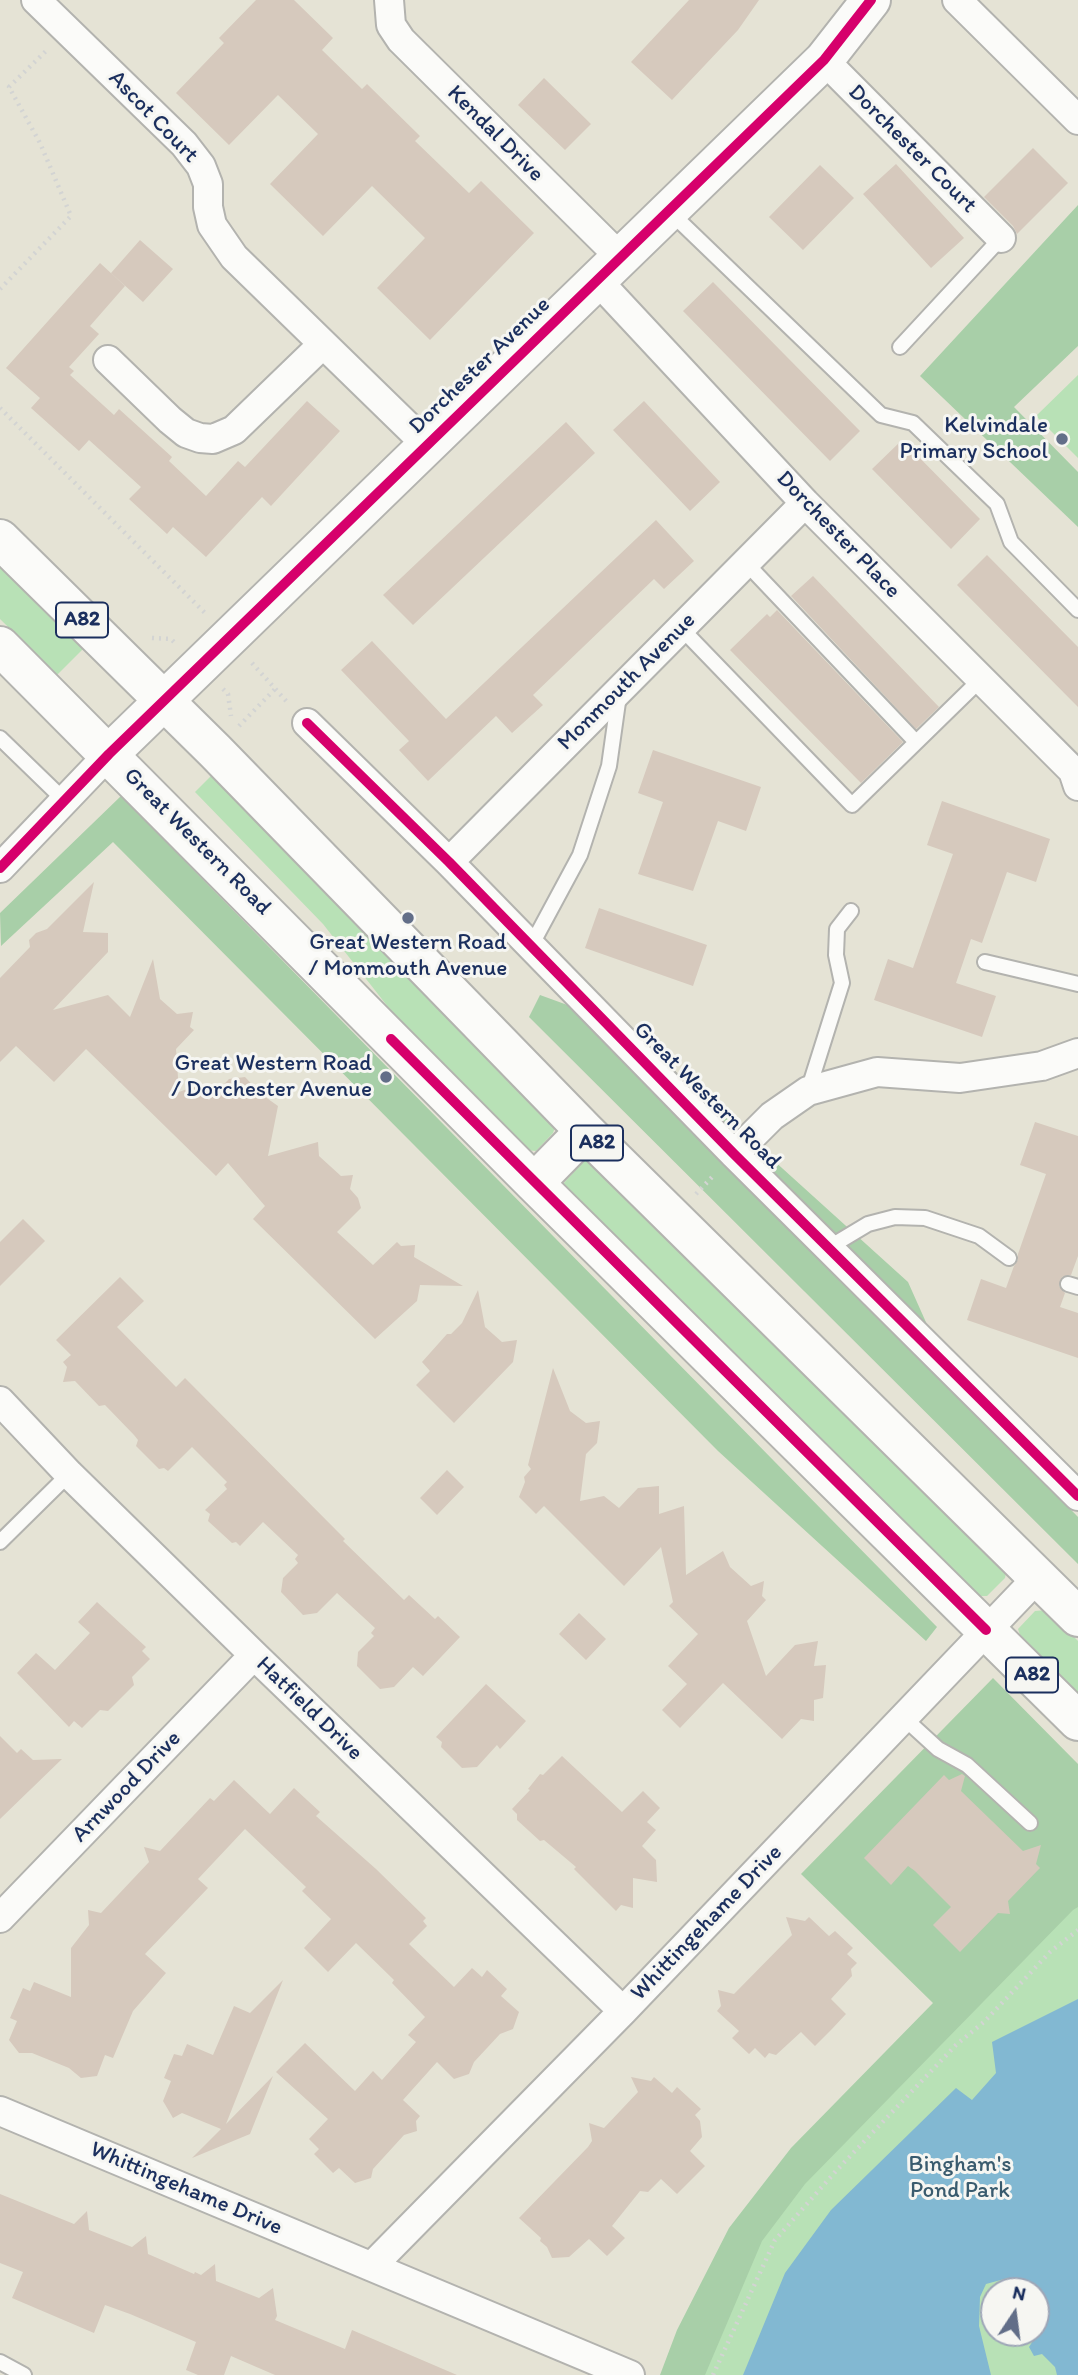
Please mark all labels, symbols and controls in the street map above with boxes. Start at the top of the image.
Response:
street label: Ascot Court [102,65,204,169]
street label: Dorchester Court [842,79,982,219]
street label: Kendal Drive [441,80,549,188]
street label: Dorchester Avenue [404,292,556,440]
place label: Kelvindale Primary School [899,412,1048,466]
marker: Kelvindale Primary School [1054,431,1070,447]
street label: Dorchester Place [770,465,906,605]
road number: A82 [56,602,108,638]
street label: Monmouth Avenue [552,607,702,757]
street label: Great Western Road [117,762,277,922]
marker: Great Western Road / Monmouth Avenue [400,910,416,926]
place label: Great Western Road / Monmouth Avenue [309,929,507,983]
street label: Great Western Road [627,1016,787,1176]
place label: Great Western Road / Dorchester Avenue [171,1050,372,1104]
marker: Great Western Road / Dorchester Avenue [378,1069,394,1085]
road number: A82 [571,1126,623,1160]
street label: Hatfield Drive [250,1651,368,1767]
road number: A82 [1006,1658,1058,1692]
street label: Arnwood Drive [67,1725,187,1849]
street label: Whittingehame Drive [625,1839,789,2007]
street label: Whittingehame Drive [86,2136,286,2242]
park label: Bingham's Pond Park [909,2151,1011,2205]
north arrow [980,2277,1050,2347]
text: N [1011,2280,1028,2306]

